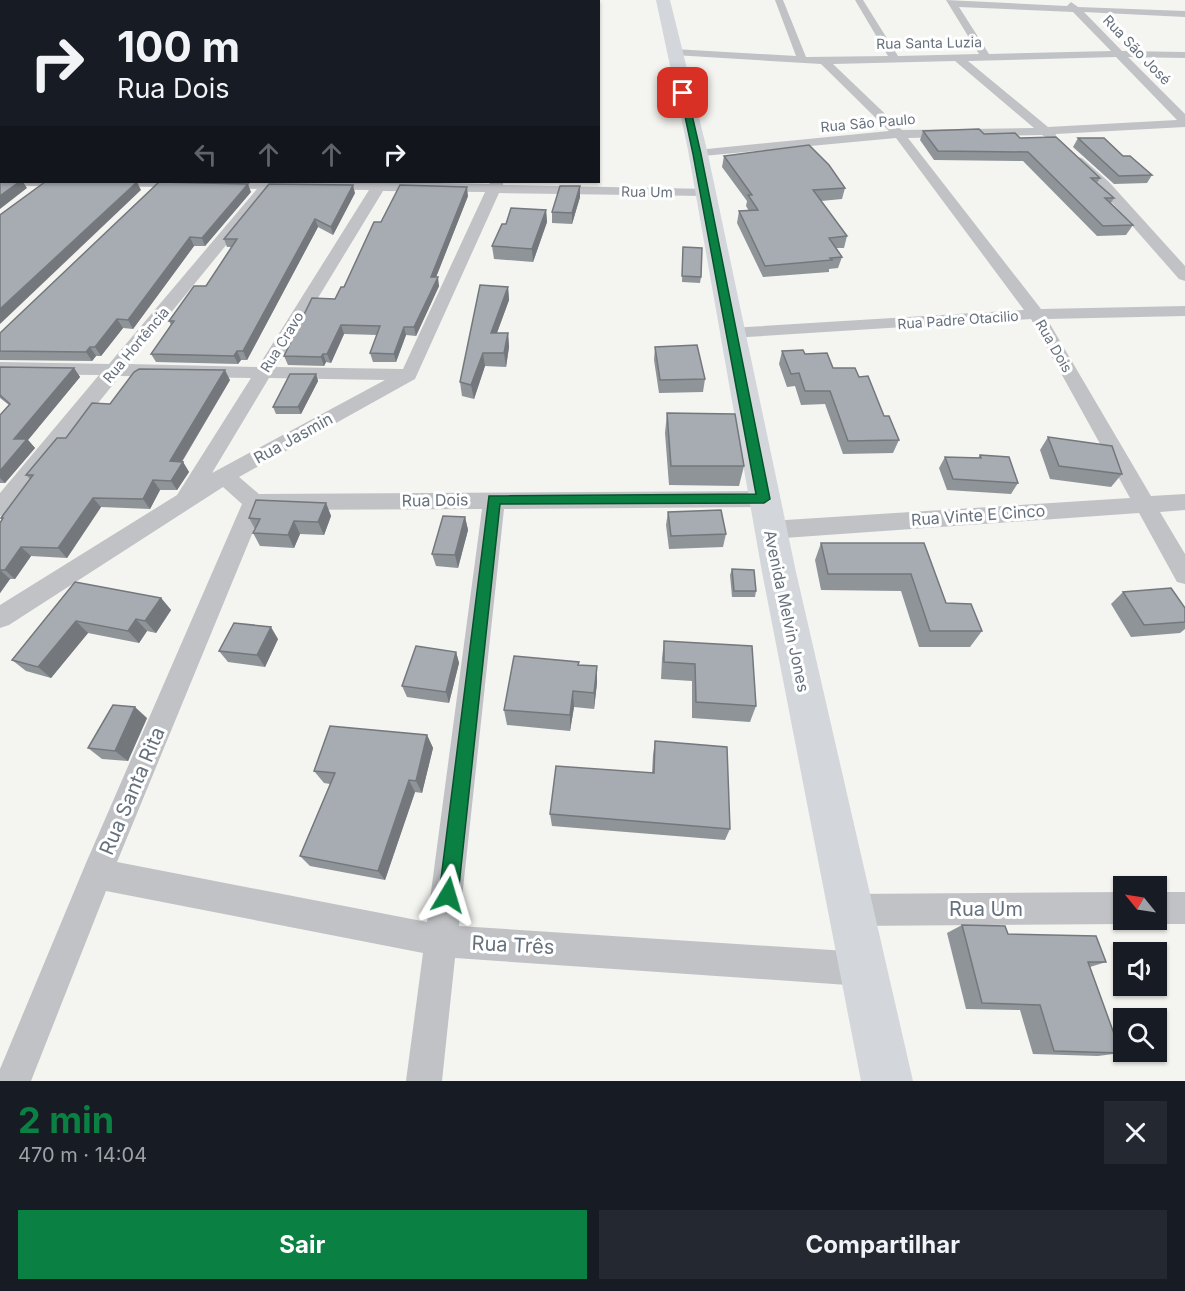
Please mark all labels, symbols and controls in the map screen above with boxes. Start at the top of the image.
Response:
street label: Rua São José [1100,11,1175,88]
text: 100 m [117,21,240,72]
icon: right [18,24,96,102]
street label: Rua Santa Luzia [876,33,982,52]
pin [657,67,708,118]
text: Rua Dois [117,72,230,105]
icon: arrive [666,76,699,109]
street label: Rua São Paulo [820,110,916,135]
icon: left [189,138,222,171]
icon: ahead [252,138,285,171]
icon: ahead [315,138,348,171]
icon: right [378,138,411,171]
street label: Rua Um [621,183,673,200]
street label: Rua Hortência [99,303,172,386]
street label: Rua Padre Otacilio [897,307,1019,332]
street label: Rua Cravo [256,308,307,375]
street label: Rua Dois [1032,316,1076,375]
street label: Rua Jasmin [250,408,336,468]
street label: Rua Dois [401,489,469,511]
street label: Rua Vinte E Cinco [910,500,1046,530]
street label: Avenida Melvin Jones [760,528,814,694]
street label: Rua Santa Rita [94,723,170,859]
position arrow [416,863,480,927]
north arrow [1113,876,1167,930]
map controls [1113,876,1167,1062]
street label: Rua Um [949,897,1023,921]
street label: Rua Três [471,931,555,959]
button: sound [1113,942,1167,996]
button: search [1113,1008,1167,1062]
text: 2 min [18,1098,114,1142]
button: close [1104,1101,1167,1164]
text: 470 m · 14:04 [18,1143,147,1167]
button: Sair [18,1210,587,1279]
button: Compartilhar [599,1210,1167,1279]

